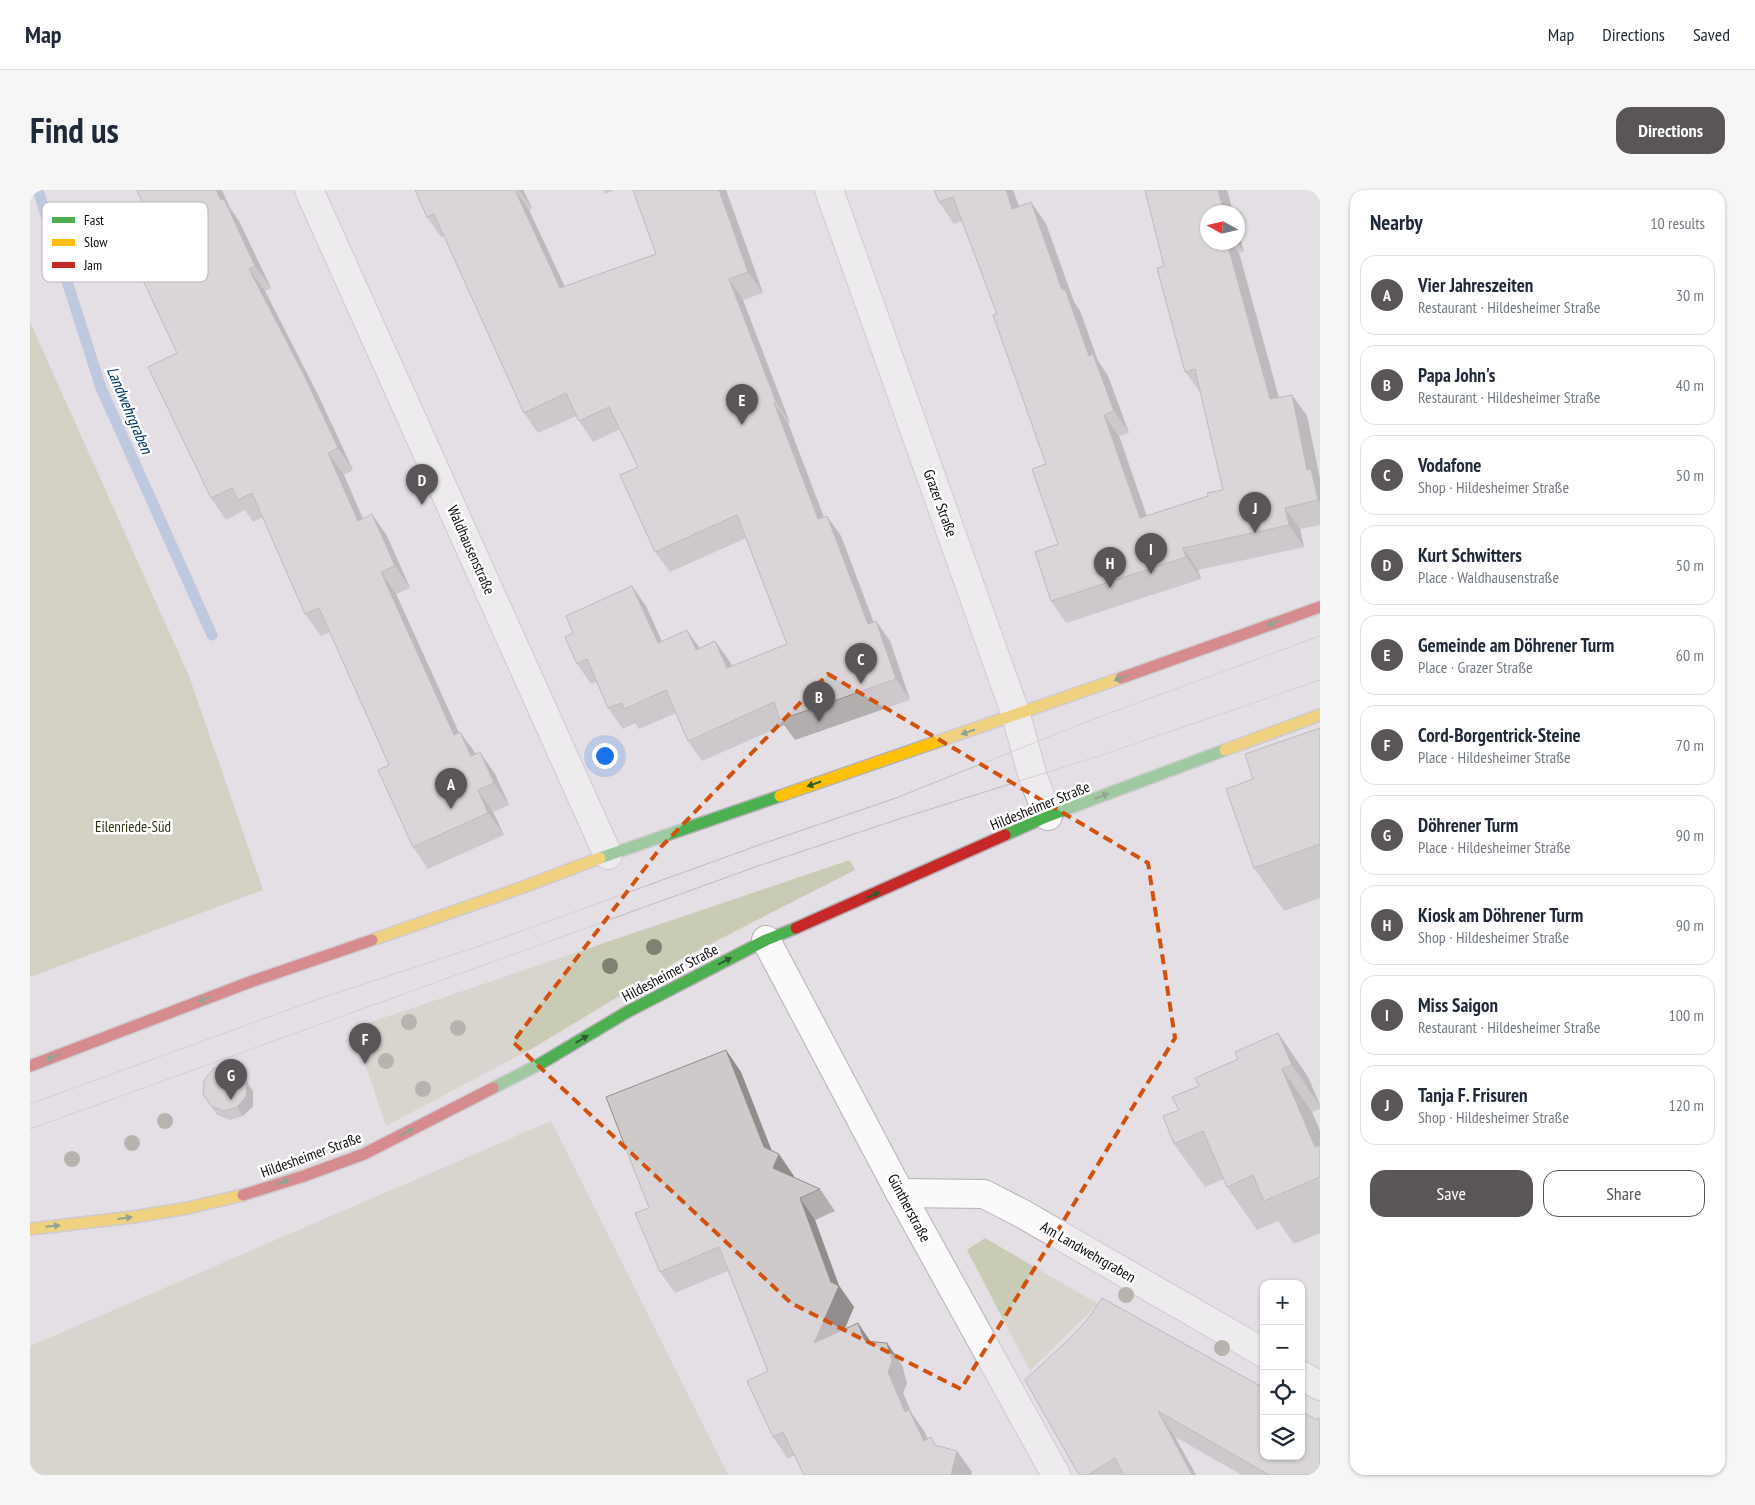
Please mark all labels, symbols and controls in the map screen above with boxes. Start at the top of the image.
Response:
text: Map [25,19,62,50]
text: Map [1548,23,1574,46]
text: Directions [1602,23,1665,46]
text: Saved [1693,23,1730,46]
text: Find us [30,107,119,153]
button: Directions [1616,107,1725,154]
legend [42,202,208,282]
north arrow [1200,205,1245,250]
text: Nearby [1370,209,1423,236]
text: Fast [84,211,104,229]
text: 10 results [1650,213,1705,233]
text: Slow [84,233,108,251]
text: Jam [83,256,102,274]
text: Vier Jahreszeiten [1418,273,1533,297]
text: A [1383,285,1391,305]
text: 30 m [1676,285,1704,305]
text: Restaurant · Hildesheimer Straße [1418,297,1600,317]
text: Papa John's [1418,363,1495,387]
water label: Landwehrgraben [103,364,158,457]
text: B [1383,375,1391,395]
text: 40 m [1676,375,1704,395]
pin: E [726,384,758,425]
text: Restaurant · Hildesheimer Straße [1418,387,1600,407]
text: Vodafone [1418,453,1481,477]
pin: D [406,464,438,505]
text: C [1383,465,1391,485]
text: 50 m [1676,465,1704,485]
street label: Grazer Straße [920,467,961,539]
text: Shop · Hildesheimer Straße [1418,477,1569,497]
pin: J [1239,492,1271,533]
street label: Waldhausenstraße [443,502,500,597]
pin: I [1135,533,1167,574]
text: Kurt Schwitters [1418,543,1522,567]
pin: H [1094,547,1126,588]
text: D [1383,555,1391,575]
text: 50 m [1676,555,1704,575]
text: Place · Waldhausenstraße [1418,567,1559,587]
one-way arrow [1266,619,1281,627]
text: Gemeinde am Döhrener Turm [1418,633,1614,657]
pin: C [845,643,877,684]
text: E [1384,645,1390,665]
text: 60 m [1676,645,1704,665]
text: Place · Grazer Straße [1418,657,1533,677]
one-way arrow [1113,674,1128,682]
pin: B [803,681,835,722]
text: Cord-Borgentrick-Steine [1418,723,1581,747]
one-way arrow [960,729,975,736]
text: F [1384,735,1390,755]
text: 70 m [1676,735,1704,755]
your location [592,743,618,769]
text: Place · Hildesheimer Straße [1418,747,1571,767]
pin: A [435,768,467,809]
street label: Hildesheimer Straße [987,777,1093,834]
one-way arrow [806,781,821,789]
one-way arrow [1095,792,1110,799]
text: Döhrener Turm [1418,813,1518,837]
park label: Eilenriede-Süd [95,817,171,836]
text: G [1383,825,1391,845]
text: 90 m [1676,825,1704,845]
text: Place · Hildesheimer Straße [1418,837,1571,857]
one-way arrow [866,890,880,898]
text: Kiosk am Döhrener Turm [1418,903,1583,927]
text: H [1383,915,1391,935]
text: 90 m [1676,915,1704,935]
text: Shop · Hildesheimer Straße [1418,927,1569,947]
street label: Hildesheimer Straße [618,939,721,1006]
one-way arrow [717,957,732,965]
text: Miss Saigon [1418,993,1498,1017]
one-way arrow [197,995,212,1003]
text: I [1385,1005,1389,1025]
text: 100 m [1669,1005,1704,1025]
text: Restaurant · Hildesheimer Straße [1418,1017,1600,1037]
pin: F [349,1023,381,1064]
one-way arrow [576,1035,589,1044]
one-way arrow [45,1053,60,1061]
pin: G [215,1059,247,1100]
text: Tanja F. Frisuren [1418,1083,1528,1107]
text: J [1385,1095,1389,1115]
text: 120 m [1669,1095,1704,1115]
text: Shop · Hildesheimer Straße [1418,1107,1569,1127]
street label: Hildesheimer Straße [258,1127,364,1182]
one-way arrow [400,1127,414,1135]
street label: Güntherstraße [884,1170,935,1245]
button: Save [1370,1170,1533,1217]
button: Share [1543,1170,1705,1217]
one-way arrow [276,1178,291,1186]
one-way arrow [117,1214,133,1222]
street label: Am Landwehrgraben [1037,1217,1139,1286]
one-way arrow [46,1222,62,1230]
map controls [1260,1280,1305,1460]
button: + [1260,1280,1305,1325]
button: − [1260,1325,1305,1370]
button: locate [1260,1370,1305,1415]
button: layers [1260,1415,1305,1460]

